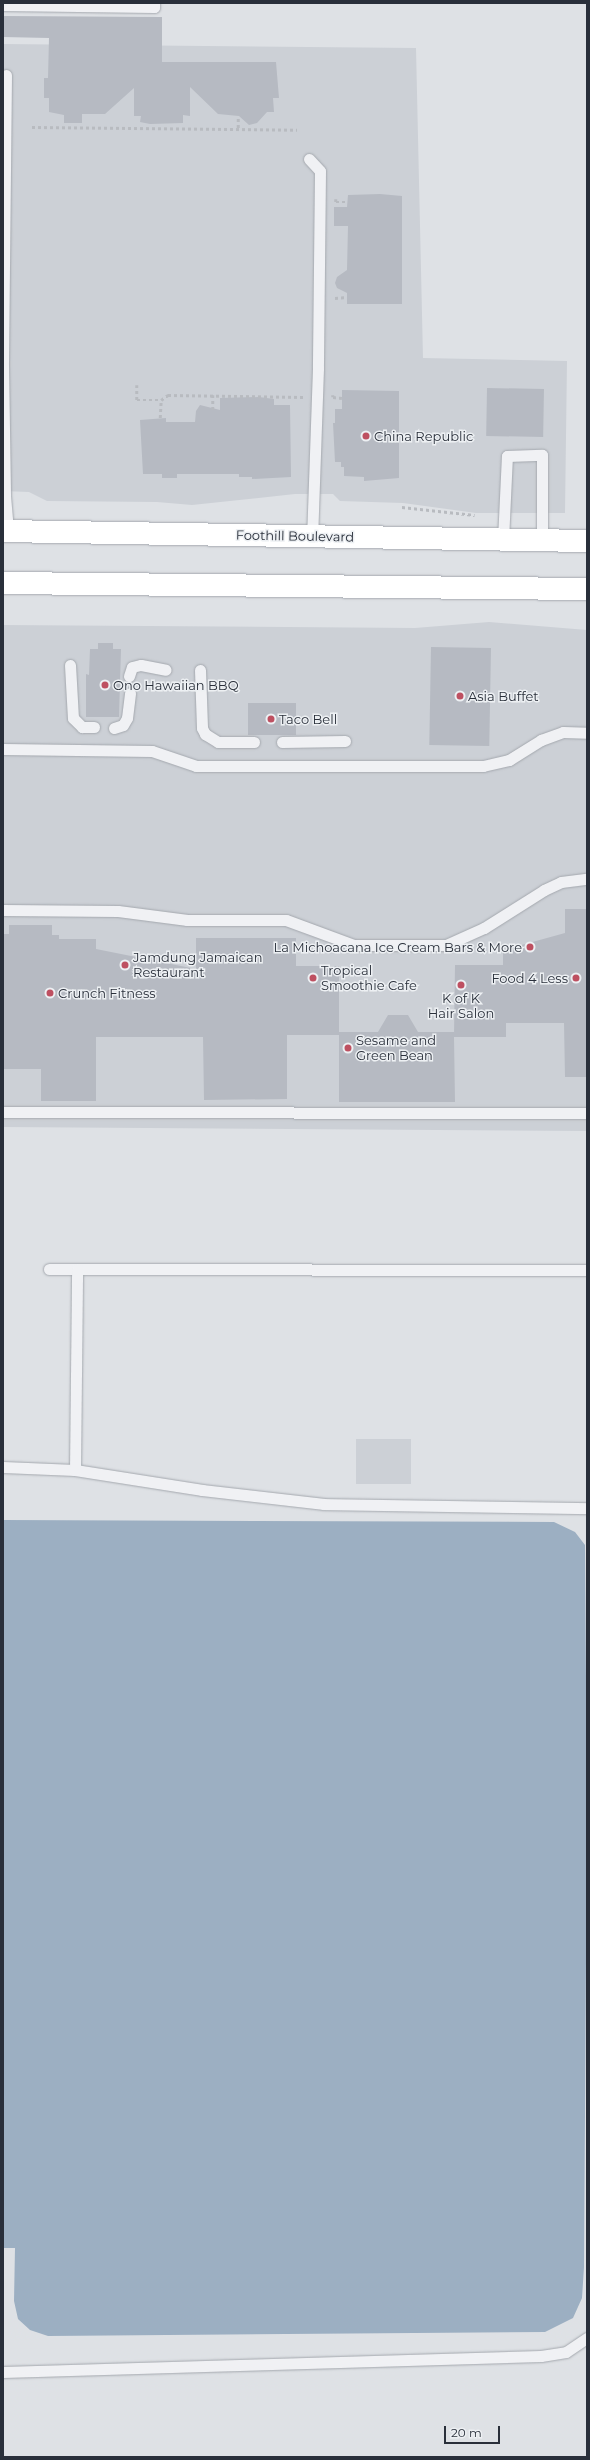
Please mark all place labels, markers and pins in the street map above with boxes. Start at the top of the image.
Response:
place label: China Republic [374,428,473,444]
marker: China Republic [361,431,371,441]
place label: Ono Hawaiian BBQ [113,677,239,693]
marker: Ono Hawaiian BBQ [100,680,110,690]
place label: Asia Buffet [468,688,539,704]
marker: Asia Buffet [455,691,465,701]
place label: Taco Bell [279,711,337,727]
marker: Taco Bell [266,714,276,724]
place label: La Michoacana Ice Cream Bars & More [274,939,522,955]
marker: La Michoacana Ice Cream Bars & More [525,942,535,952]
place label: Jamdung Jamaican Restaurant [133,950,263,981]
marker: Jamdung Jamaican Restaurant [120,960,130,970]
place label: Tropical Smoothie Cafe [321,963,417,994]
place label: Food 4 Less [491,970,568,986]
marker: Tropical Smoothie Cafe [308,973,318,983]
marker: Food 4 Less [571,973,581,983]
marker: K of K Hair Salon [456,980,466,990]
place label: Crunch Fitness [58,985,156,1001]
marker: Crunch Fitness [45,988,55,998]
place label: K of K Hair Salon [428,991,494,1022]
place label: Sesame and Green Bean [356,1033,436,1064]
marker: Sesame and Green Bean [343,1043,353,1053]

